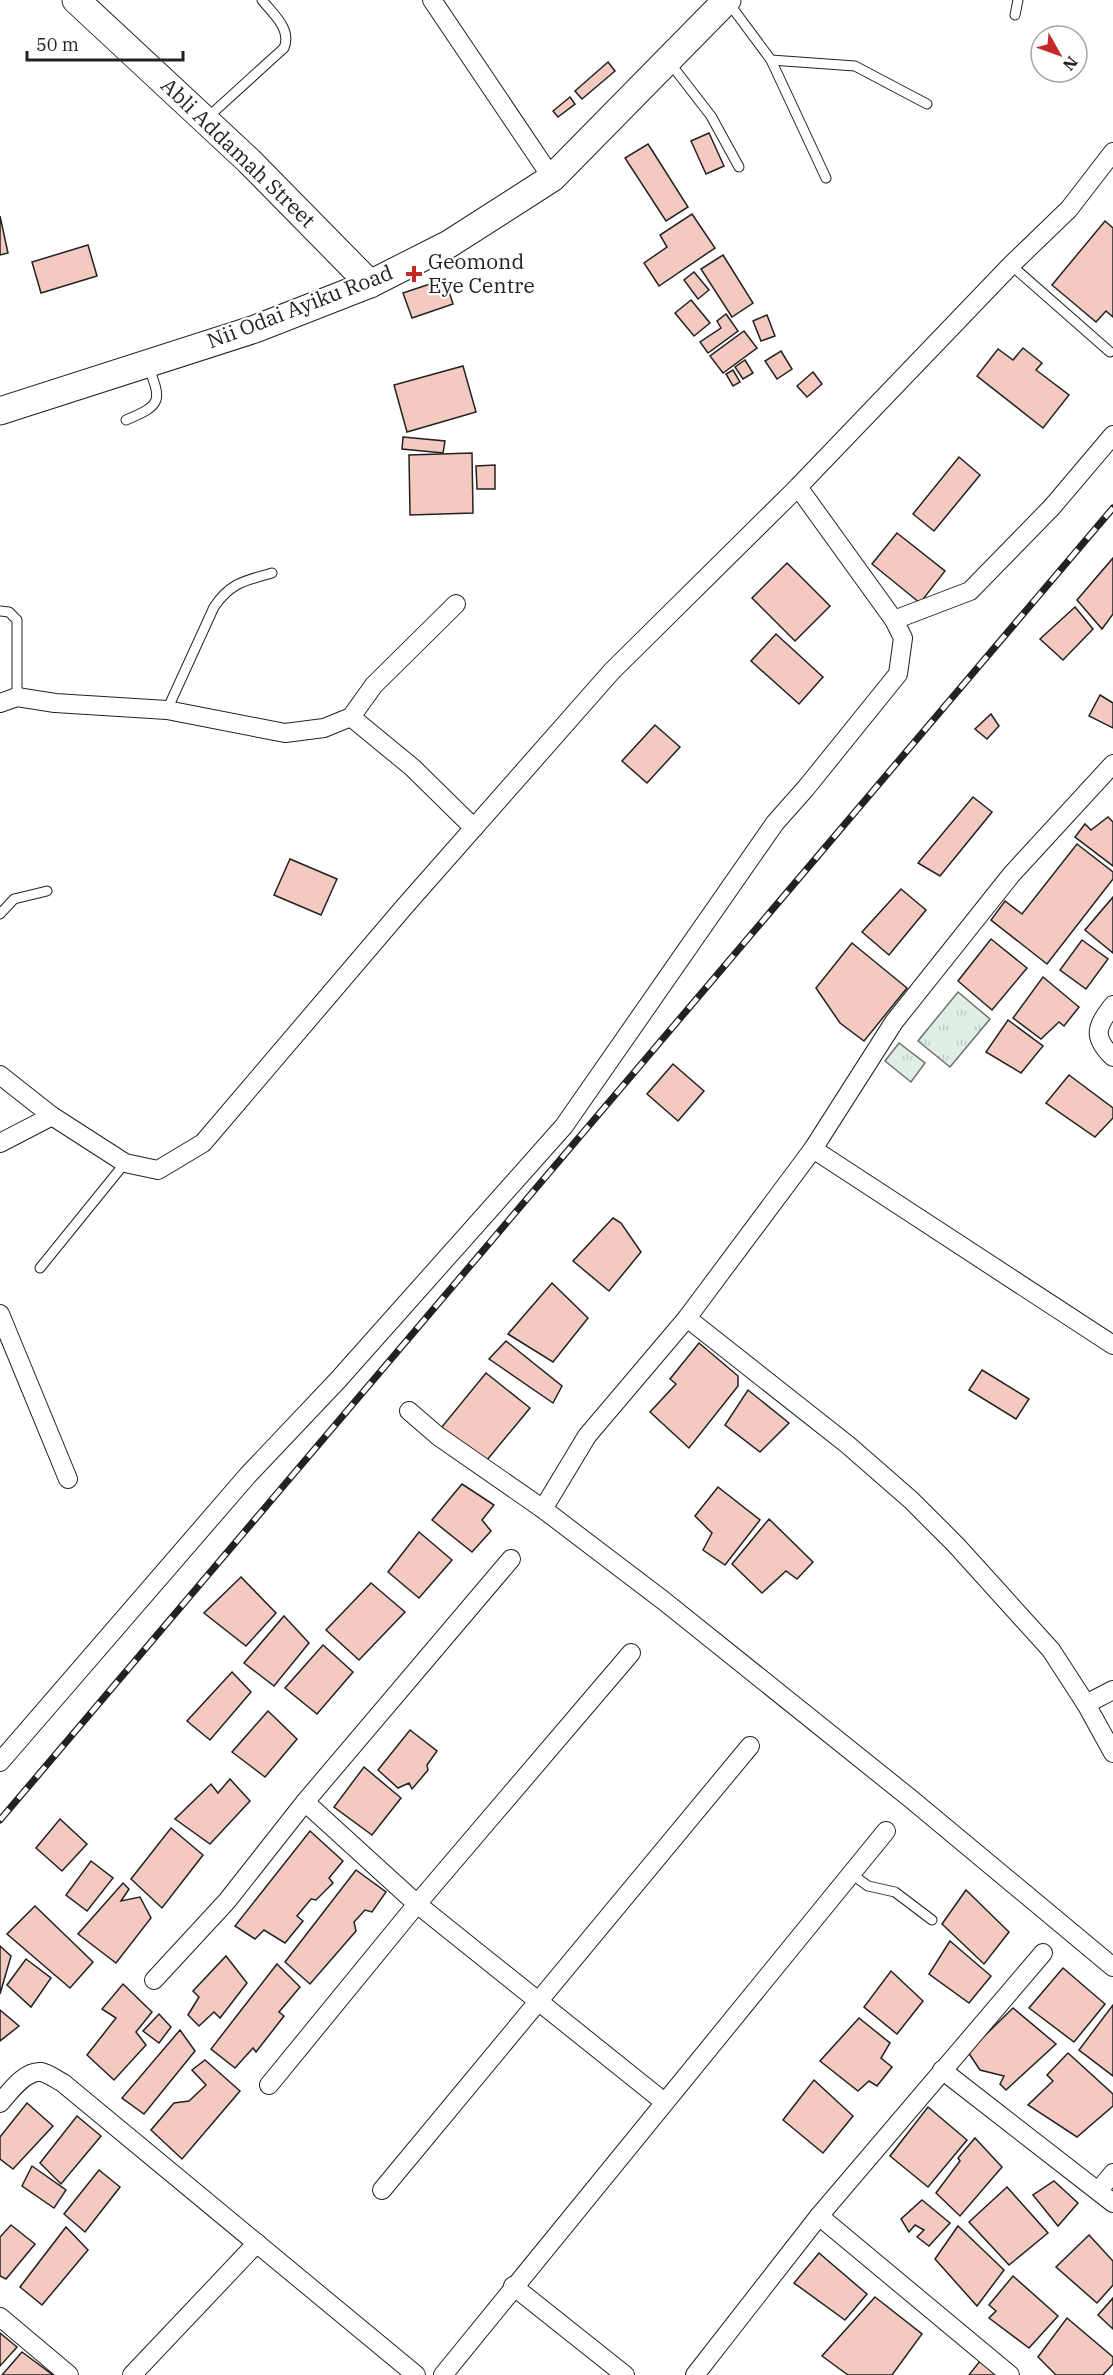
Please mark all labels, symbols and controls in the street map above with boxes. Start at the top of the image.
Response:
scale bar [27,24,183,62]
north arrow [1029,24,1089,84]
text: 50 m [36,33,79,56]
text: N [1059,52,1082,75]
street label: Abli Addamah Street [155,71,322,233]
place label: Geomond Eye Centre [428,247,535,299]
street label: Nii Odai Ayiku Road [203,258,397,354]
marker: Geomond Eye Centre [405,265,423,283]

